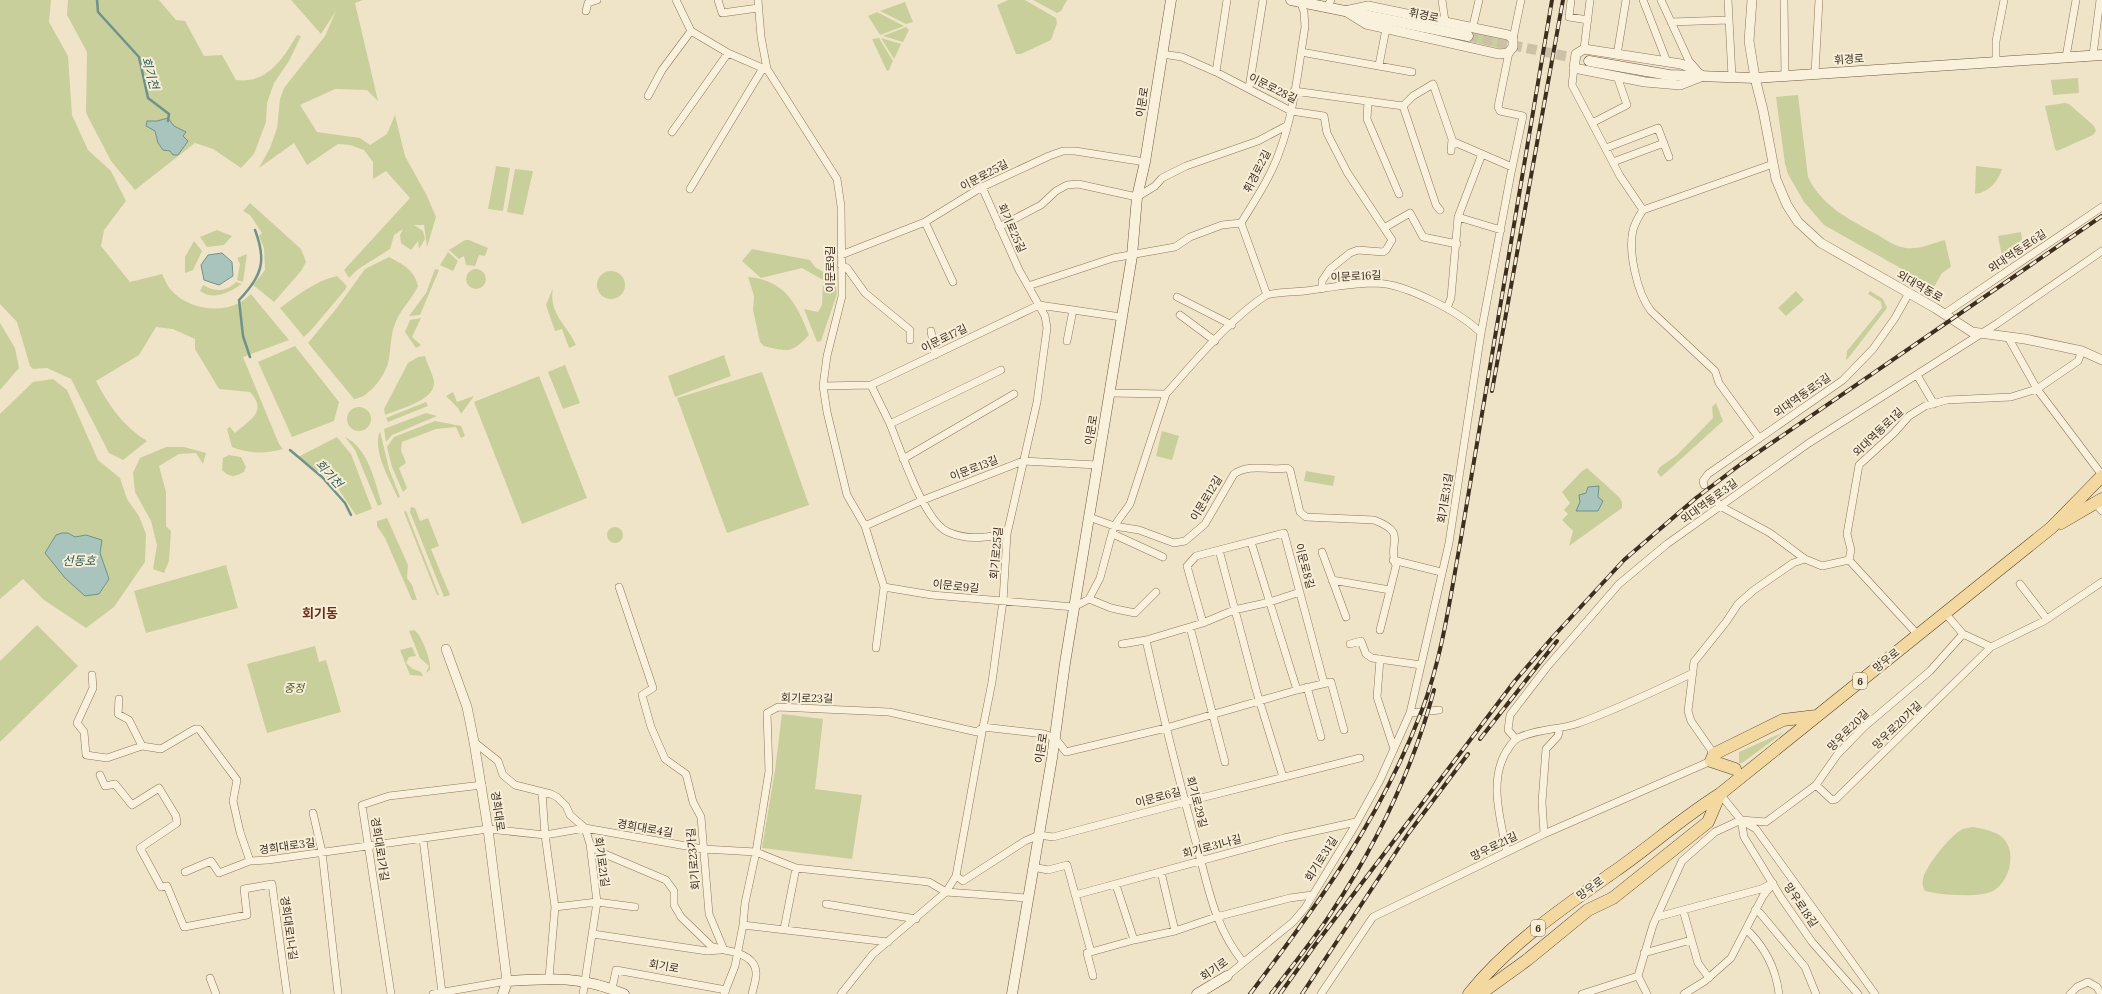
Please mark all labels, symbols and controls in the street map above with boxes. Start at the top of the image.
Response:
street label: 휘경로 [1408,5,1440,25]
street label: 휘경로 [1833,51,1865,67]
water label: 회기천 [139,55,163,93]
street label: 이문로28길 [1246,70,1300,106]
street label: 이문로 [1133,86,1151,118]
street label: 휘경로2길 [1240,147,1274,195]
street label: 이문로25길 [958,157,1010,193]
street label: 회기로25길 [995,201,1029,255]
street label: 외대역동로6길 [1985,226,2049,276]
street label: 이문로9길 [823,246,837,292]
street label: 외대역동로 [1895,267,1945,305]
street label: 이문로16길 [1330,268,1382,284]
street label: 이문로17길 [919,321,969,355]
street label: 외대역동로5길 [1771,370,1833,420]
street label: 외대역동로1길 [1850,404,1906,460]
street label: 이문로 [1081,414,1101,446]
street label: 이문로13길 [948,452,1000,484]
water label: 회기천 [313,456,347,492]
street label: 회기로31길 [1434,472,1456,524]
street label: 이문로12길 [1187,473,1225,523]
street label: 외대역동로3길 [1678,476,1740,526]
street label: 회기로25길 [987,526,1005,580]
street label: 이문로8길 [1292,542,1318,590]
water label: 선동호 [62,553,97,568]
street label: 이문로9길 [932,577,980,595]
district label: 회기동 [302,605,338,622]
street label: 망우로 [1870,645,1902,675]
road number: 6 [1853,673,1867,689]
park label: 중정 [284,681,306,695]
street label: 회기로23길 [781,691,833,705]
street label: 망우로20가길 [1869,698,1925,752]
street label: 망우로20길 [1824,706,1872,754]
street label: 이문로 [1032,732,1050,764]
street label: 회기로29길 [1183,775,1211,829]
street label: 이문로6길 [1134,784,1182,810]
street label: 경희대로 [488,790,508,832]
street label: 경희대로1가길 [368,816,392,882]
street label: 경희대로4길 [616,816,674,840]
street label: 회기로23가길 [683,827,703,891]
street label: 망우로21길 [1468,829,1520,863]
street label: 회기로31나길 [1181,831,1243,861]
street label: 회기로31길 [1302,834,1340,884]
street label: 경희대로3길 [258,835,316,857]
street label: 회기로21길 [592,836,612,888]
street label: 망우로 [1574,873,1606,903]
street label: 망우로18길 [1781,880,1821,930]
street label: 경희대로1나길 [278,895,300,961]
road number: 6 [1531,920,1545,936]
street label: 회기로 [1198,955,1230,983]
street label: 회기로 [648,956,680,976]

